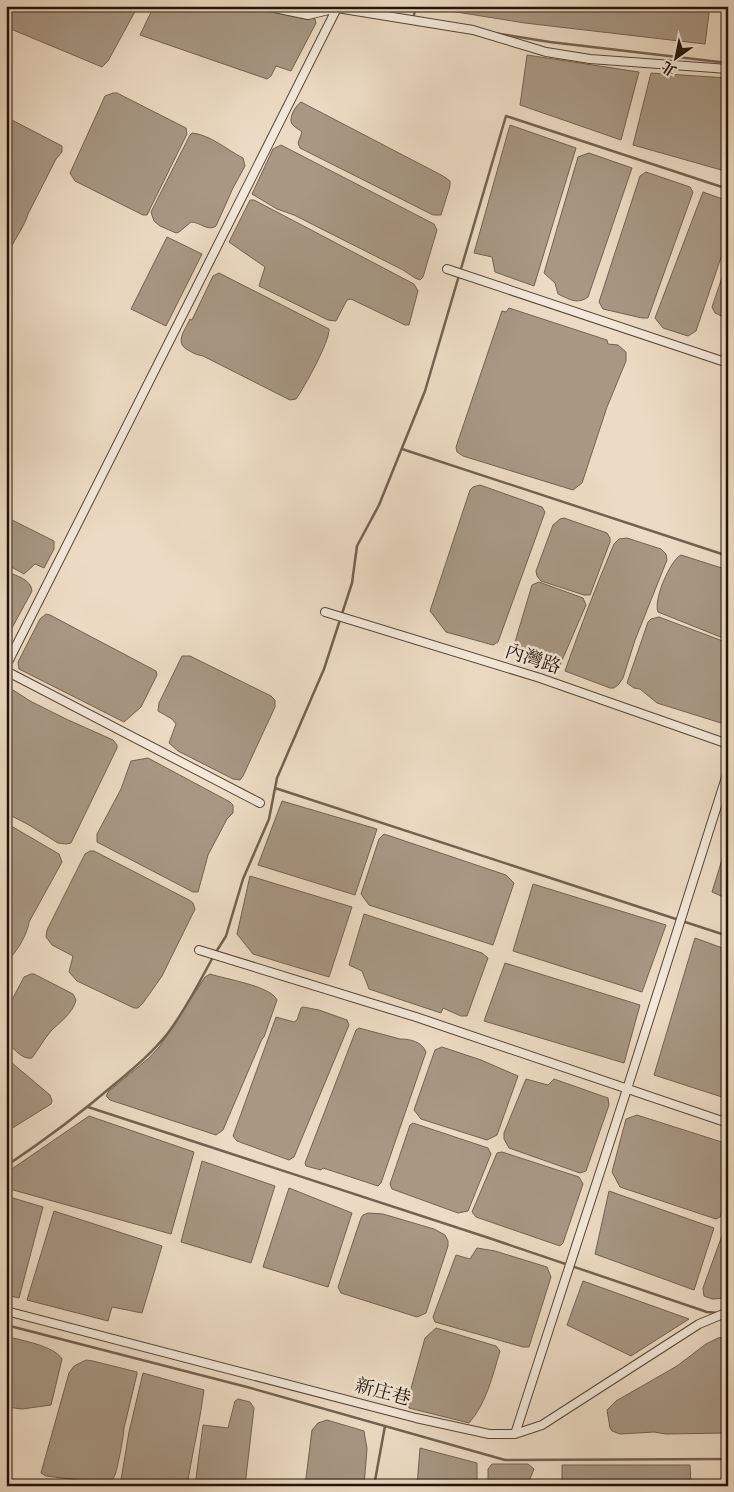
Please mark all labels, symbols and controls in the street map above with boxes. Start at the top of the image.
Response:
north arrow [652,32,702,82]
text: 北 [659,57,680,79]
street label: 內灣路 [502,639,564,679]
street label: 新庄巷 [352,1373,414,1411]

